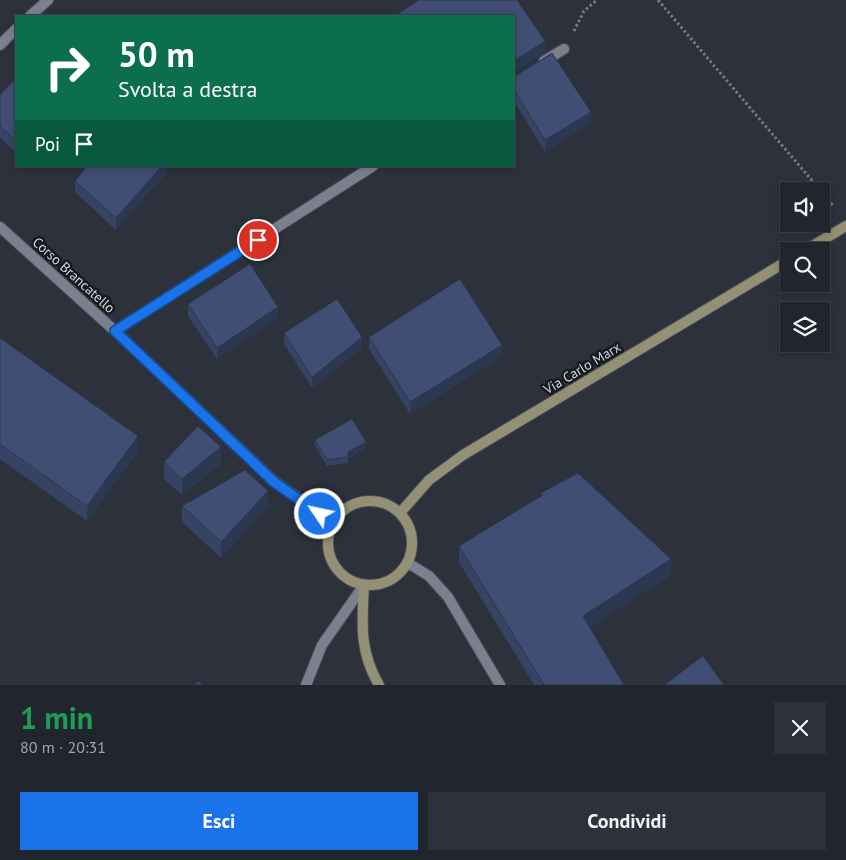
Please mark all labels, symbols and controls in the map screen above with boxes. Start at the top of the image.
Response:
text: 50 m [118,31,195,77]
icon: right [35,35,100,100]
text: Svolta a destra [118,75,257,103]
icon: arrive [70,130,98,158]
text: Poi [35,132,60,156]
map controls [780,182,830,352]
button: sound [780,182,830,232]
pin [237,219,279,261]
icon: arrive [244,226,272,254]
street label: Corso Brancatello [29,233,119,317]
button: search [780,242,830,292]
button: layers [780,302,830,352]
street label: Via Carlo Marx [539,338,624,399]
position arrow [293,487,345,539]
text: 1 min [20,698,93,737]
button: close [774,702,826,754]
text: 80 m · 20:31 [20,737,106,757]
button: Esci [20,792,418,850]
button: Condividi [428,792,826,850]

